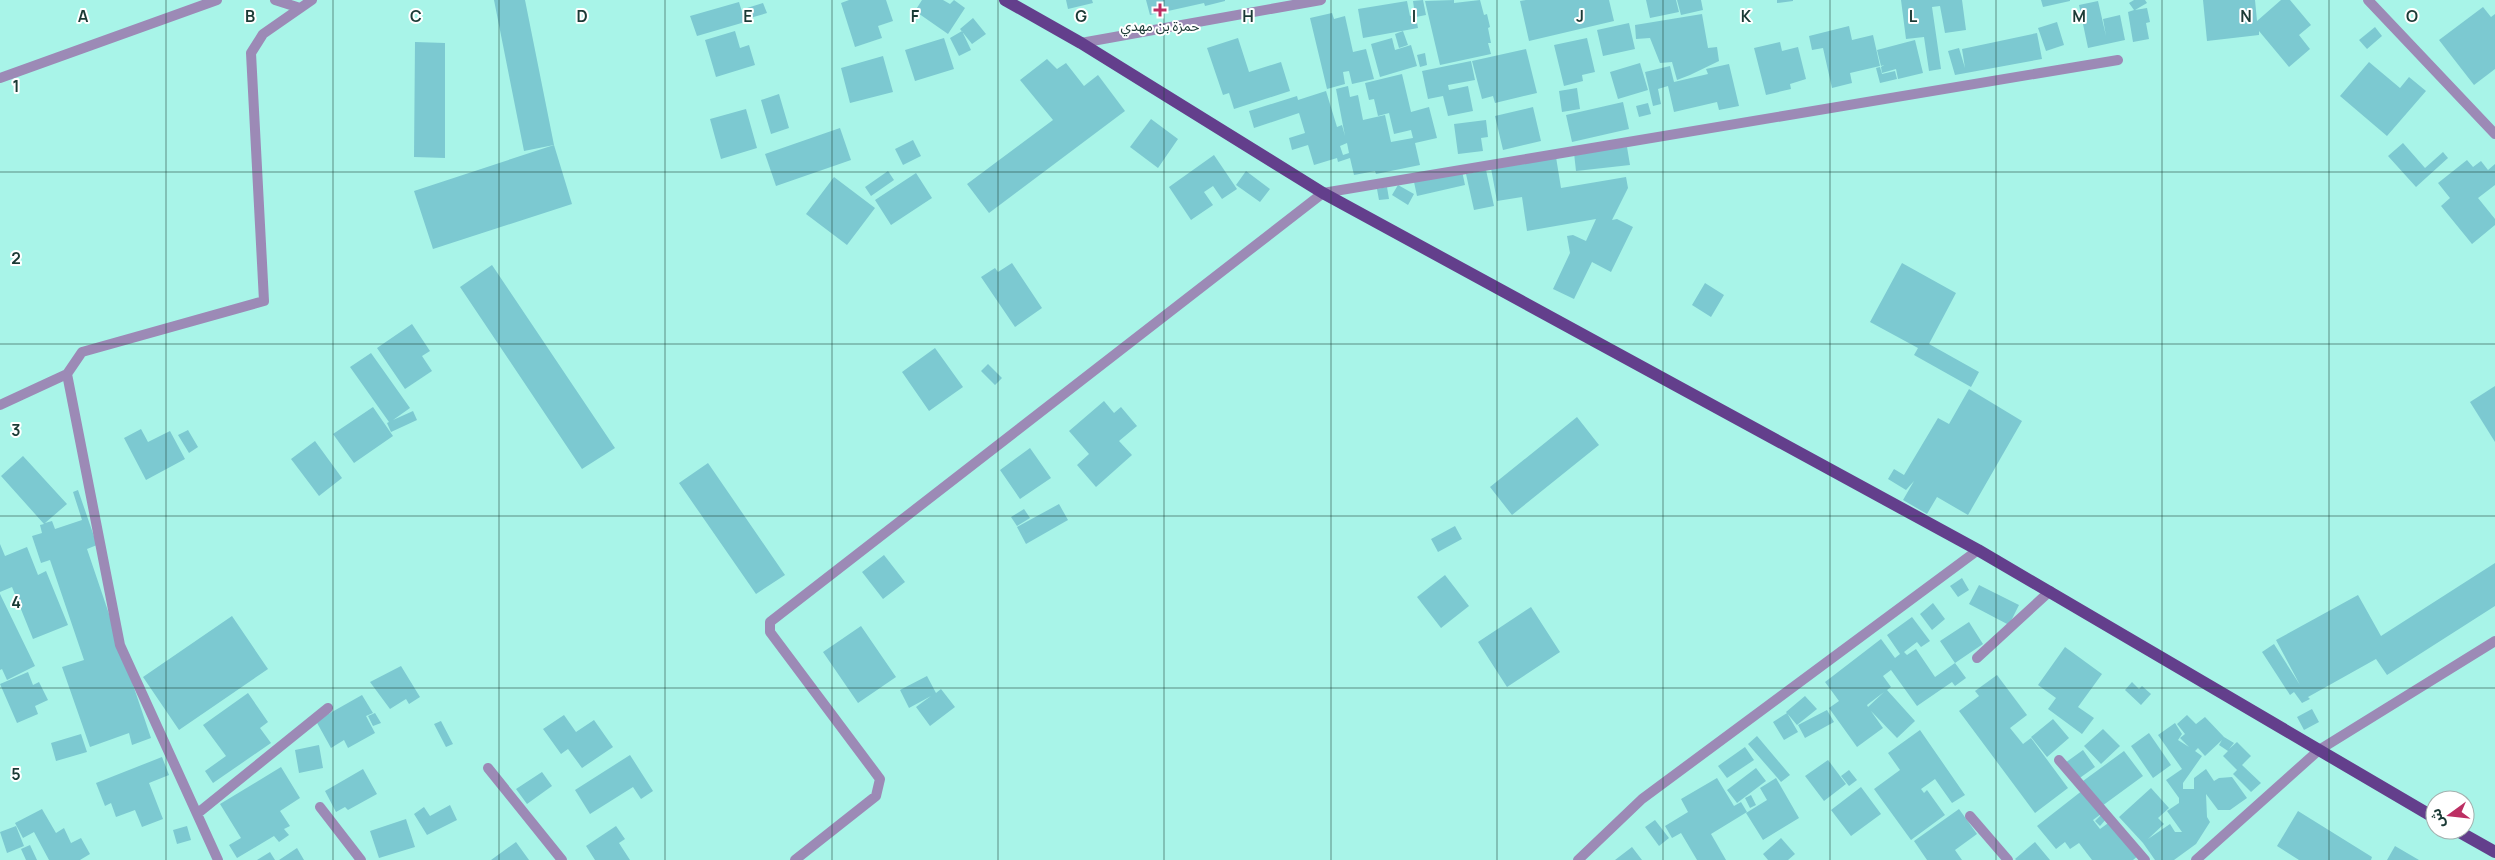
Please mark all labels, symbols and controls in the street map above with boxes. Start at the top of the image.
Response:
marker: حمزة بن مهدي [1154,4,1166,16]
text: A [78,5,89,27]
text: B [245,5,255,27]
text: C [410,5,422,27]
text: D [576,5,588,27]
text: E [743,5,753,27]
text: F [911,5,920,27]
text: G [1075,5,1087,27]
text: H [1242,5,1254,27]
text: I [1412,5,1416,27]
text: J [1576,5,1584,27]
text: K [1741,5,1752,27]
text: L [1909,5,1918,27]
text: M [2072,5,2086,27]
text: N [2240,5,2252,27]
text: O [2406,5,2418,27]
place label: حمزة بن مهدي [1120,16,1200,37]
text: 1 [12,75,20,97]
text: 2 [11,247,21,269]
text: 3 [11,419,21,441]
text: 4 [11,591,21,613]
text: 5 [11,763,21,785]
north arrow [2425,790,2475,840]
text: ش [2425,807,2449,830]

